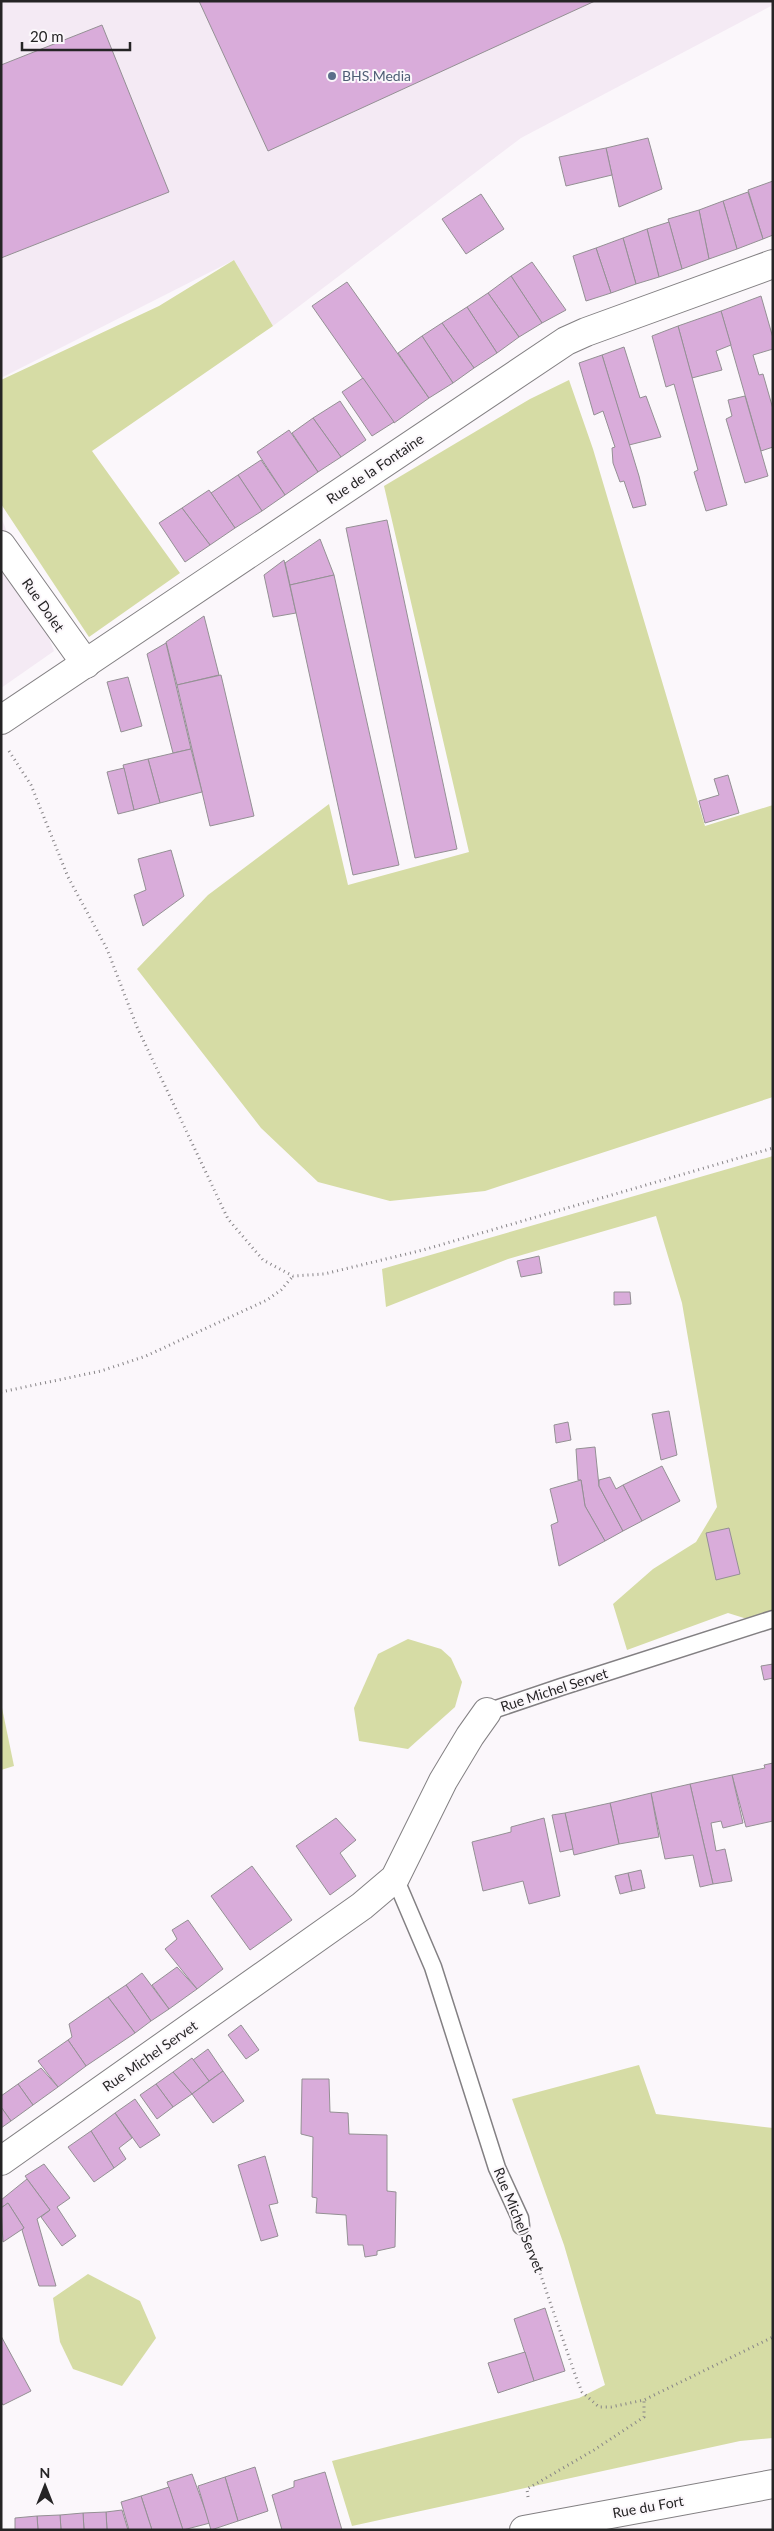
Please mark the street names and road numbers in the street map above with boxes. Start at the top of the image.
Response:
street label: Rue de la Fontaine [323,430,426,507]
street label: Rue Dolet [19,575,68,635]
street label: Rue Michel Servet [498,1664,610,1715]
street label: Rue Michel Servet [99,2017,200,2095]
street label: Rue Michel Servet [491,2165,548,2275]
street label: Rue du Fort [611,2492,685,2521]

